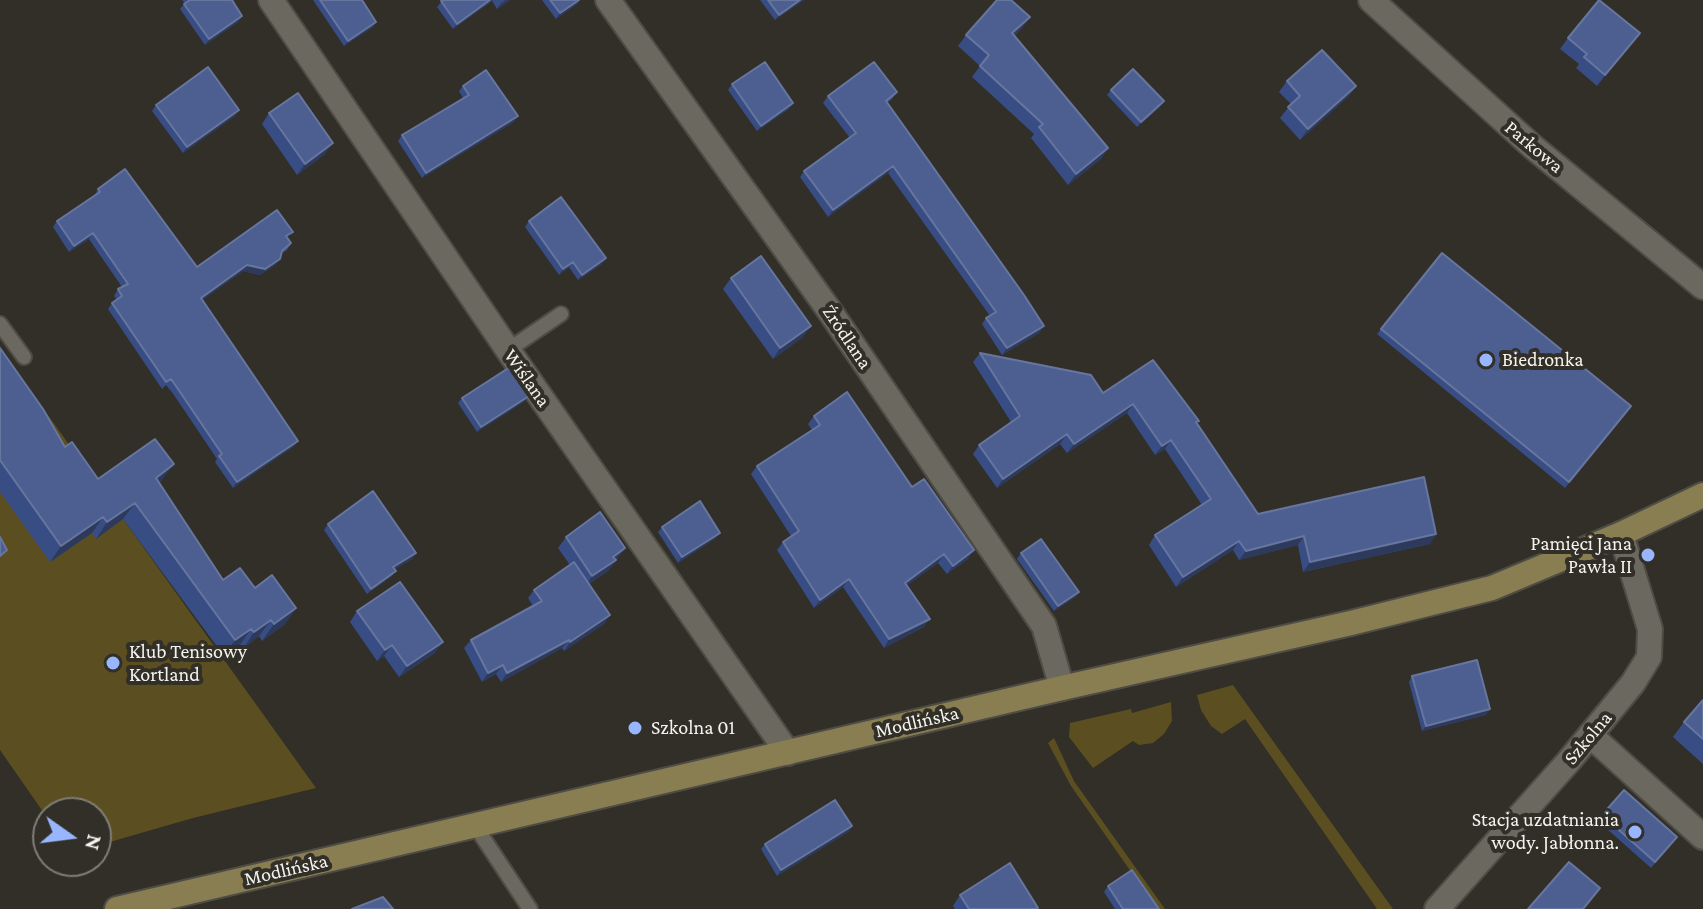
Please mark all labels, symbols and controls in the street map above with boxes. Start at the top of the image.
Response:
street label: Parkowa [1500,116,1568,178]
street label: Źródlana [817,300,877,374]
street label: Wiślana [498,344,556,412]
place label: Biedronka [1502,348,1584,372]
marker: Biedronka [1477,351,1495,369]
place label: Pamięci Jana Pawła II [1530,532,1632,579]
marker: Pamięci Jana Pawła II [1639,546,1657,564]
place label: Klub Tenisowy Kortland [129,640,247,687]
marker: Klub Tenisowy Kortland [104,654,122,672]
street label: Modlińska [873,701,961,743]
street label: Szkolna [1559,706,1617,770]
place label: Szkolna 01 [651,716,735,740]
marker: Szkolna 01 [626,719,644,737]
north arrow [32,797,112,877]
place label: Stacja uzdatniania wody. Jabłonna. [1472,808,1619,855]
marker: Stacja uzdatniania wody. Jabłonna. [1626,823,1644,841]
text: N [80,832,108,853]
street label: Modlińska [242,849,330,891]

